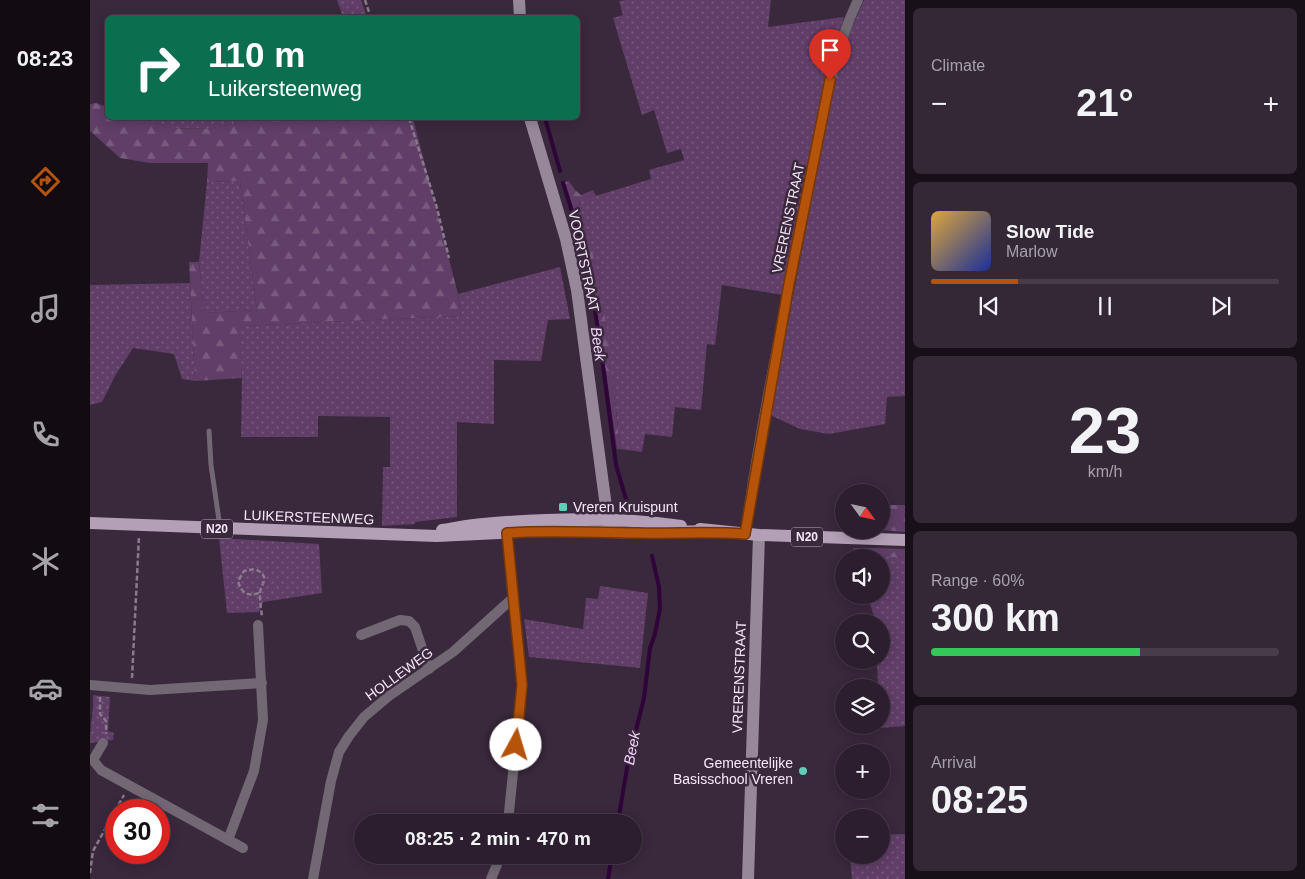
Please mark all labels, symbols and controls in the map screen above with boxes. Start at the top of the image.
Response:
pin [809,29,851,80]
icon: right [125,35,190,100]
text: 110 m [208,35,305,74]
icon: arrive [816,36,844,64]
text: 08:23 [17,46,73,71]
text: Climate [931,57,985,74]
text: Luikersteenweg [208,76,362,101]
text: 21° [1076,82,1134,124]
text: − [931,88,947,119]
text: + [1263,88,1279,119]
street label: VRERENSTRAAT [768,161,808,275]
icon: directions [28,164,63,199]
street label: VOORTSTRAAT [565,209,603,314]
text: Slow Tide [1006,221,1094,242]
text: Marlow [1006,243,1058,260]
icon: music [28,291,63,326]
icon: previous [975,292,1003,320]
icon: pause [1091,292,1119,320]
icon: next [1207,292,1235,320]
water label: Beek [588,326,609,364]
text: 23 [1069,394,1141,467]
icon: phone [28,417,63,452]
text: km/h [1088,463,1122,480]
north arrow [835,484,890,539]
map controls [835,484,890,864]
place label: Vreren Kruispunt [573,499,678,515]
marker: Vreren Kruispunt [557,501,569,513]
street label: LUIKERSTEENWEG [243,507,375,527]
road number: N20 [201,520,233,538]
road number: N20 [791,528,823,546]
icon: climate [28,544,63,579]
button: sound [835,549,890,604]
text: Range · 60% [931,572,1024,589]
text: 300 km [931,597,1060,639]
button: search [835,614,890,669]
street label: VRERENSTRAAT [729,620,749,734]
street label: HOLLEWEG [362,644,436,704]
icon: car [28,671,63,706]
button: layers [835,679,890,734]
position arrow [489,718,541,770]
water label: Beek [620,728,643,766]
button: + [835,744,890,799]
text: Arrival [931,754,976,771]
place label: Gemeentelijke Basisschool Vreren [673,755,793,787]
marker: Gemeentelijke Basisschool Vreren [797,765,809,777]
text: 08:25 [931,779,1028,821]
icon: filters [28,798,63,833]
speed limit sign: 30 [105,799,170,864]
button: − [835,809,890,864]
text: 08:25 · 2 min · 470 m [405,828,591,849]

